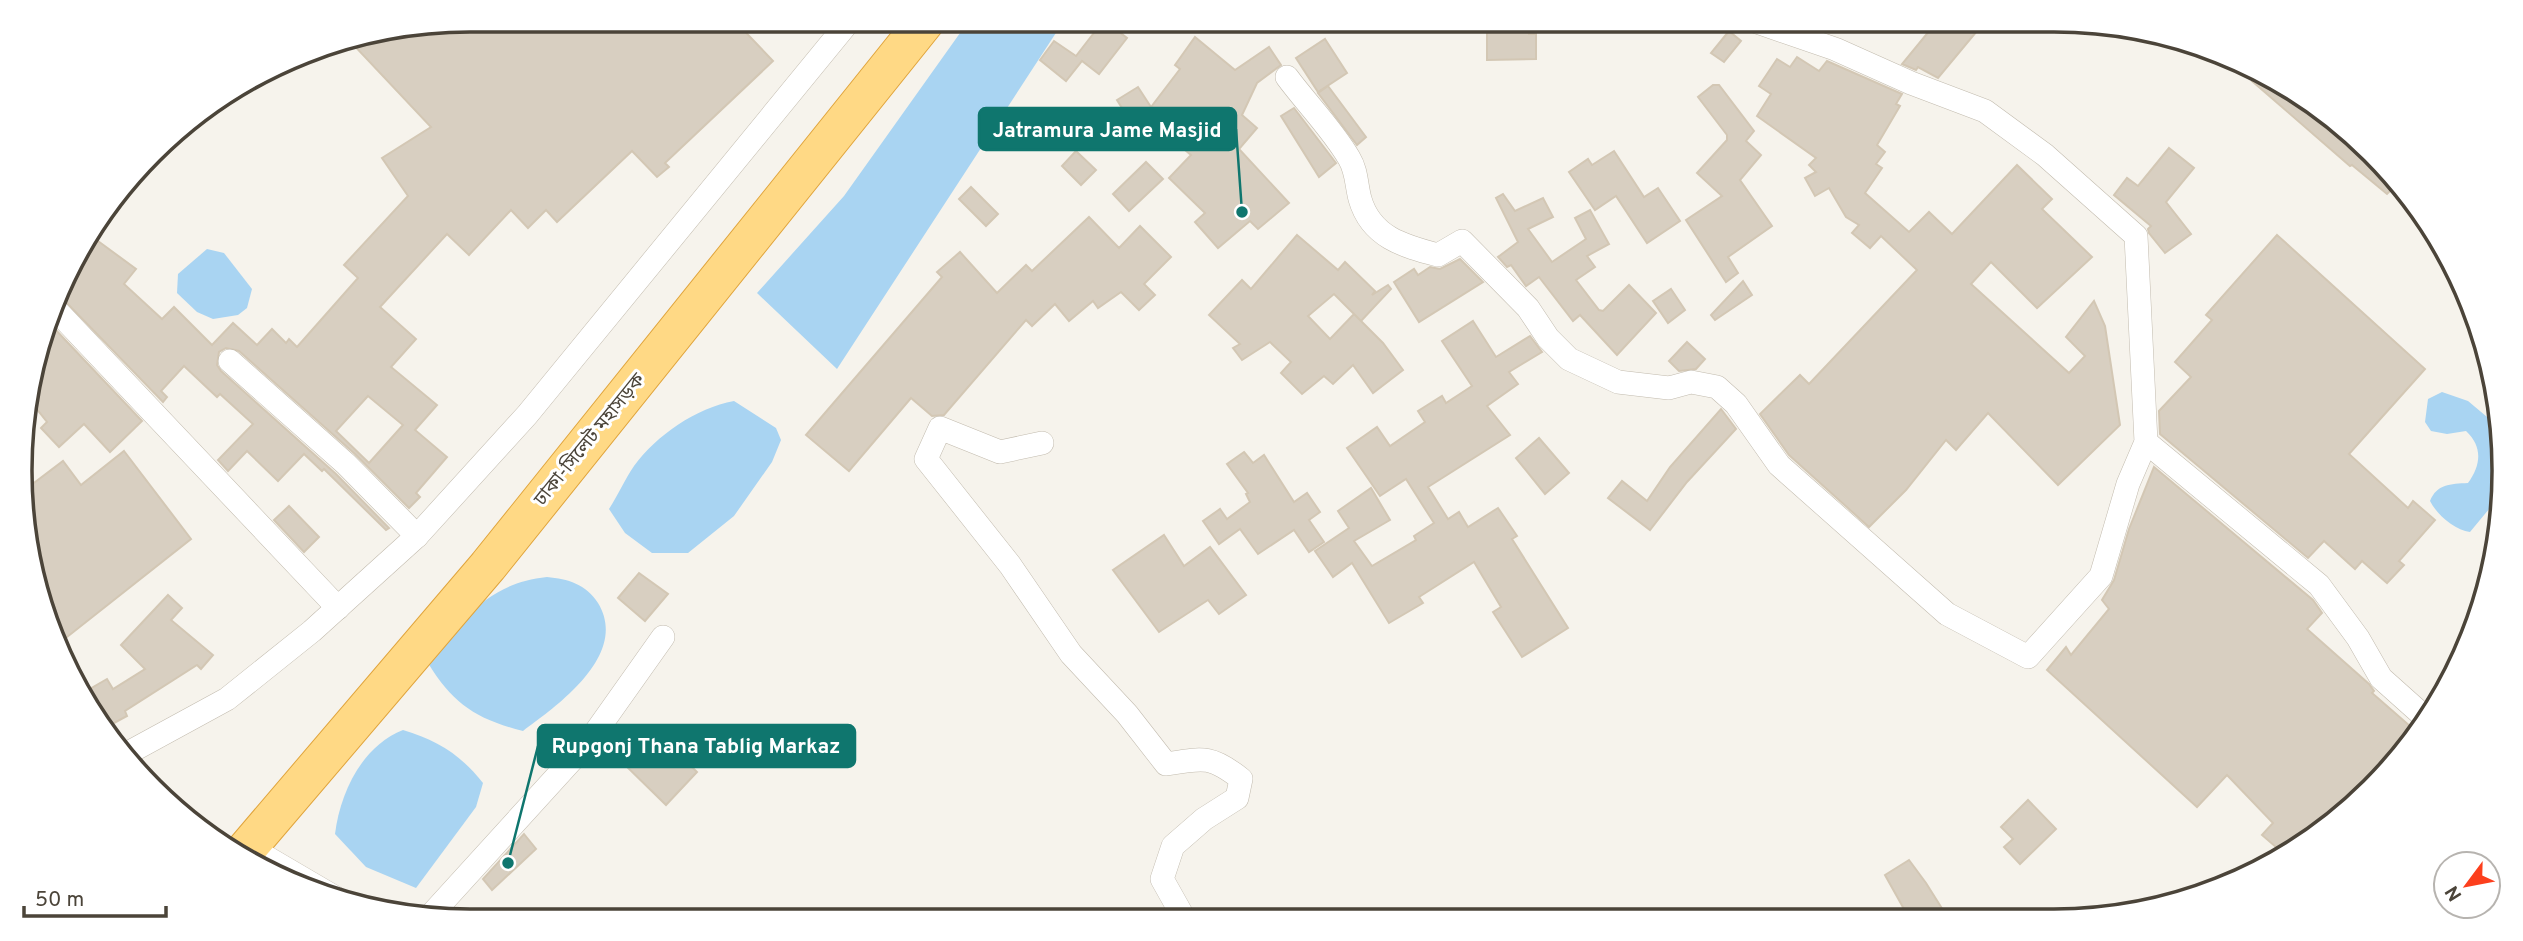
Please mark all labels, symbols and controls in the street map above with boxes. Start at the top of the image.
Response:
callout: Jatramura Jame Masjid [979,108,1236,150]
text: Jatramura Jame Masjid [992,118,1222,145]
street label: ঢাকা-সিলেট মহাসড়ক [528,368,651,512]
callout: Rupgonj Thana Tablig Markaz [538,725,855,767]
text: Rupgonj Thana Tablig Markaz [551,734,841,761]
north arrow [2432,850,2502,920]
scale bar [24,874,166,918]
text: N [2440,881,2468,905]
text: 50 m [35,887,84,914]

